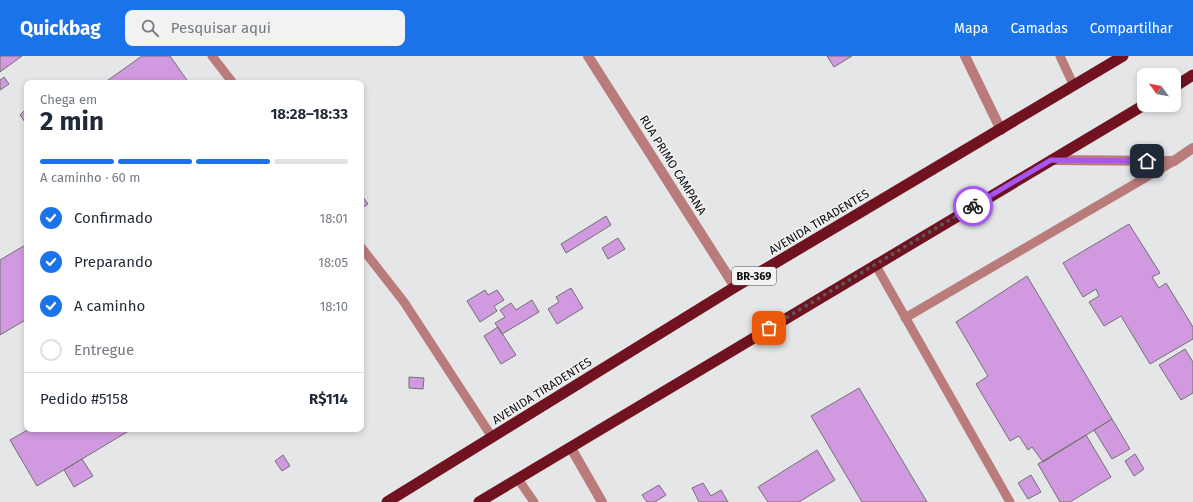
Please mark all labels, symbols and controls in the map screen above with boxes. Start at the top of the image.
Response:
search box [125,10,405,46]
text: Quickbag [20,17,101,40]
icon: search [139,17,161,39]
text: Pesquisar aqui [171,19,271,37]
text: Mapa [954,20,988,37]
text: Camadas [1010,20,1068,37]
text: Compartilhar [1090,20,1173,37]
north arrow [1137,68,1181,112]
map controls [1137,68,1181,112]
text: Chega em [40,92,97,107]
text: 18:28–18:33 [270,105,348,123]
text: 2 min [40,106,104,137]
street label: RUA PRIMO CAMPANA [637,113,709,217]
pin [1130,144,1164,178]
icon: home [1136,150,1158,172]
text: A caminho · 60 m [40,170,140,185]
street label: AVENIDA TIRADENTES [766,186,872,257]
courier [953,186,993,226]
icon: bike [962,195,984,217]
icon: check [40,207,62,229]
text: Confirmado [74,209,153,227]
text: 18:01 [320,211,348,226]
icon: check [40,251,62,273]
text: Preparando [74,253,153,271]
text: 18:05 [318,255,348,270]
road number: BR-369 [732,267,776,285]
icon: check [40,295,62,317]
text: A caminho [74,297,145,315]
text: 18:10 [320,299,348,314]
pin [752,311,786,345]
icon: bag [758,317,780,339]
text: Entregue [74,341,134,359]
street label: AVENIDA TIRADENTES [490,354,595,427]
text: Pedido #5158 [40,390,128,408]
text: R$114 [309,390,348,408]

